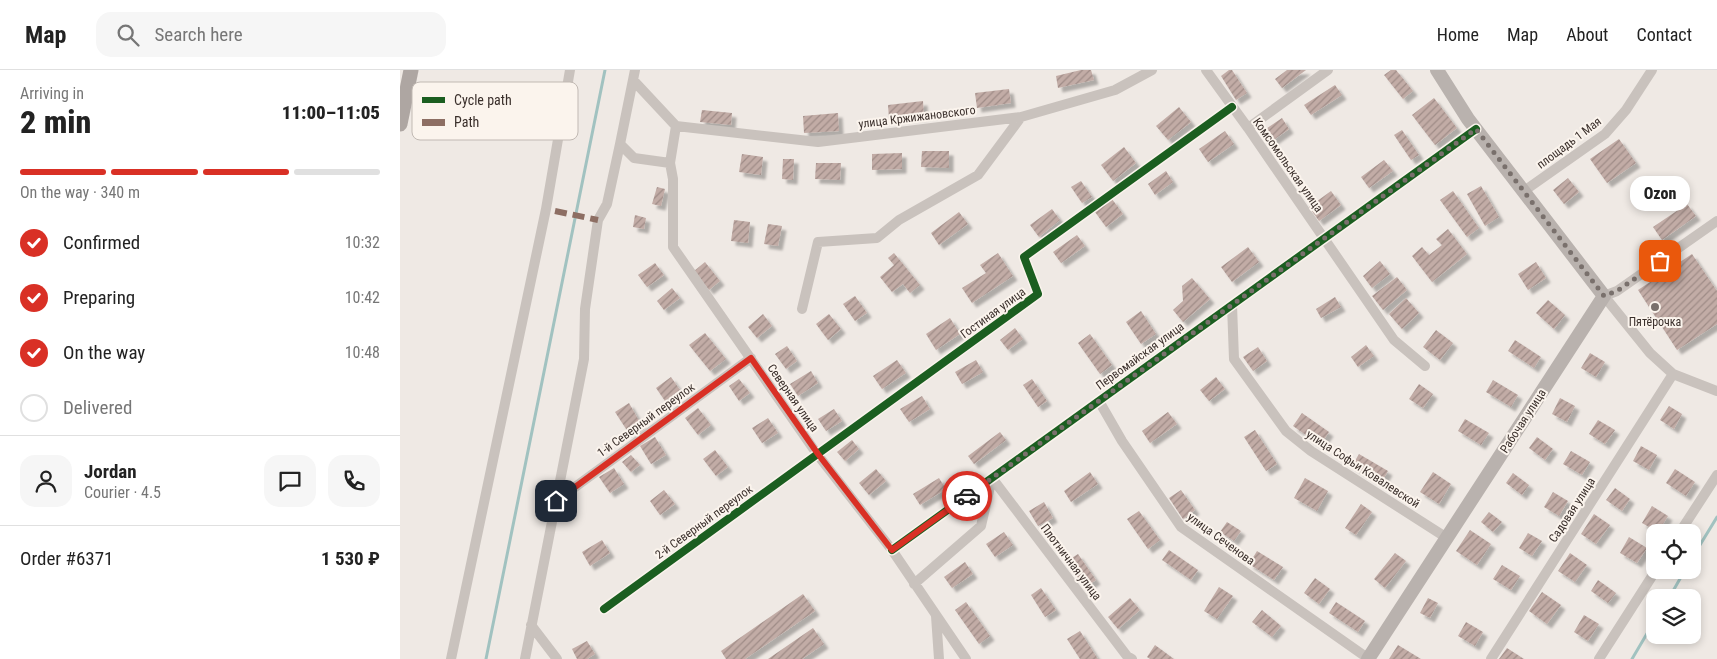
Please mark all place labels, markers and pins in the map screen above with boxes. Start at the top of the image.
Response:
callout: Ozon [1630,176,1690,211]
pin [1639,240,1681,282]
marker: Пятёрочка [1649,301,1661,313]
place label: Пятёрочка [1629,315,1682,329]
pin [535,480,577,522]

